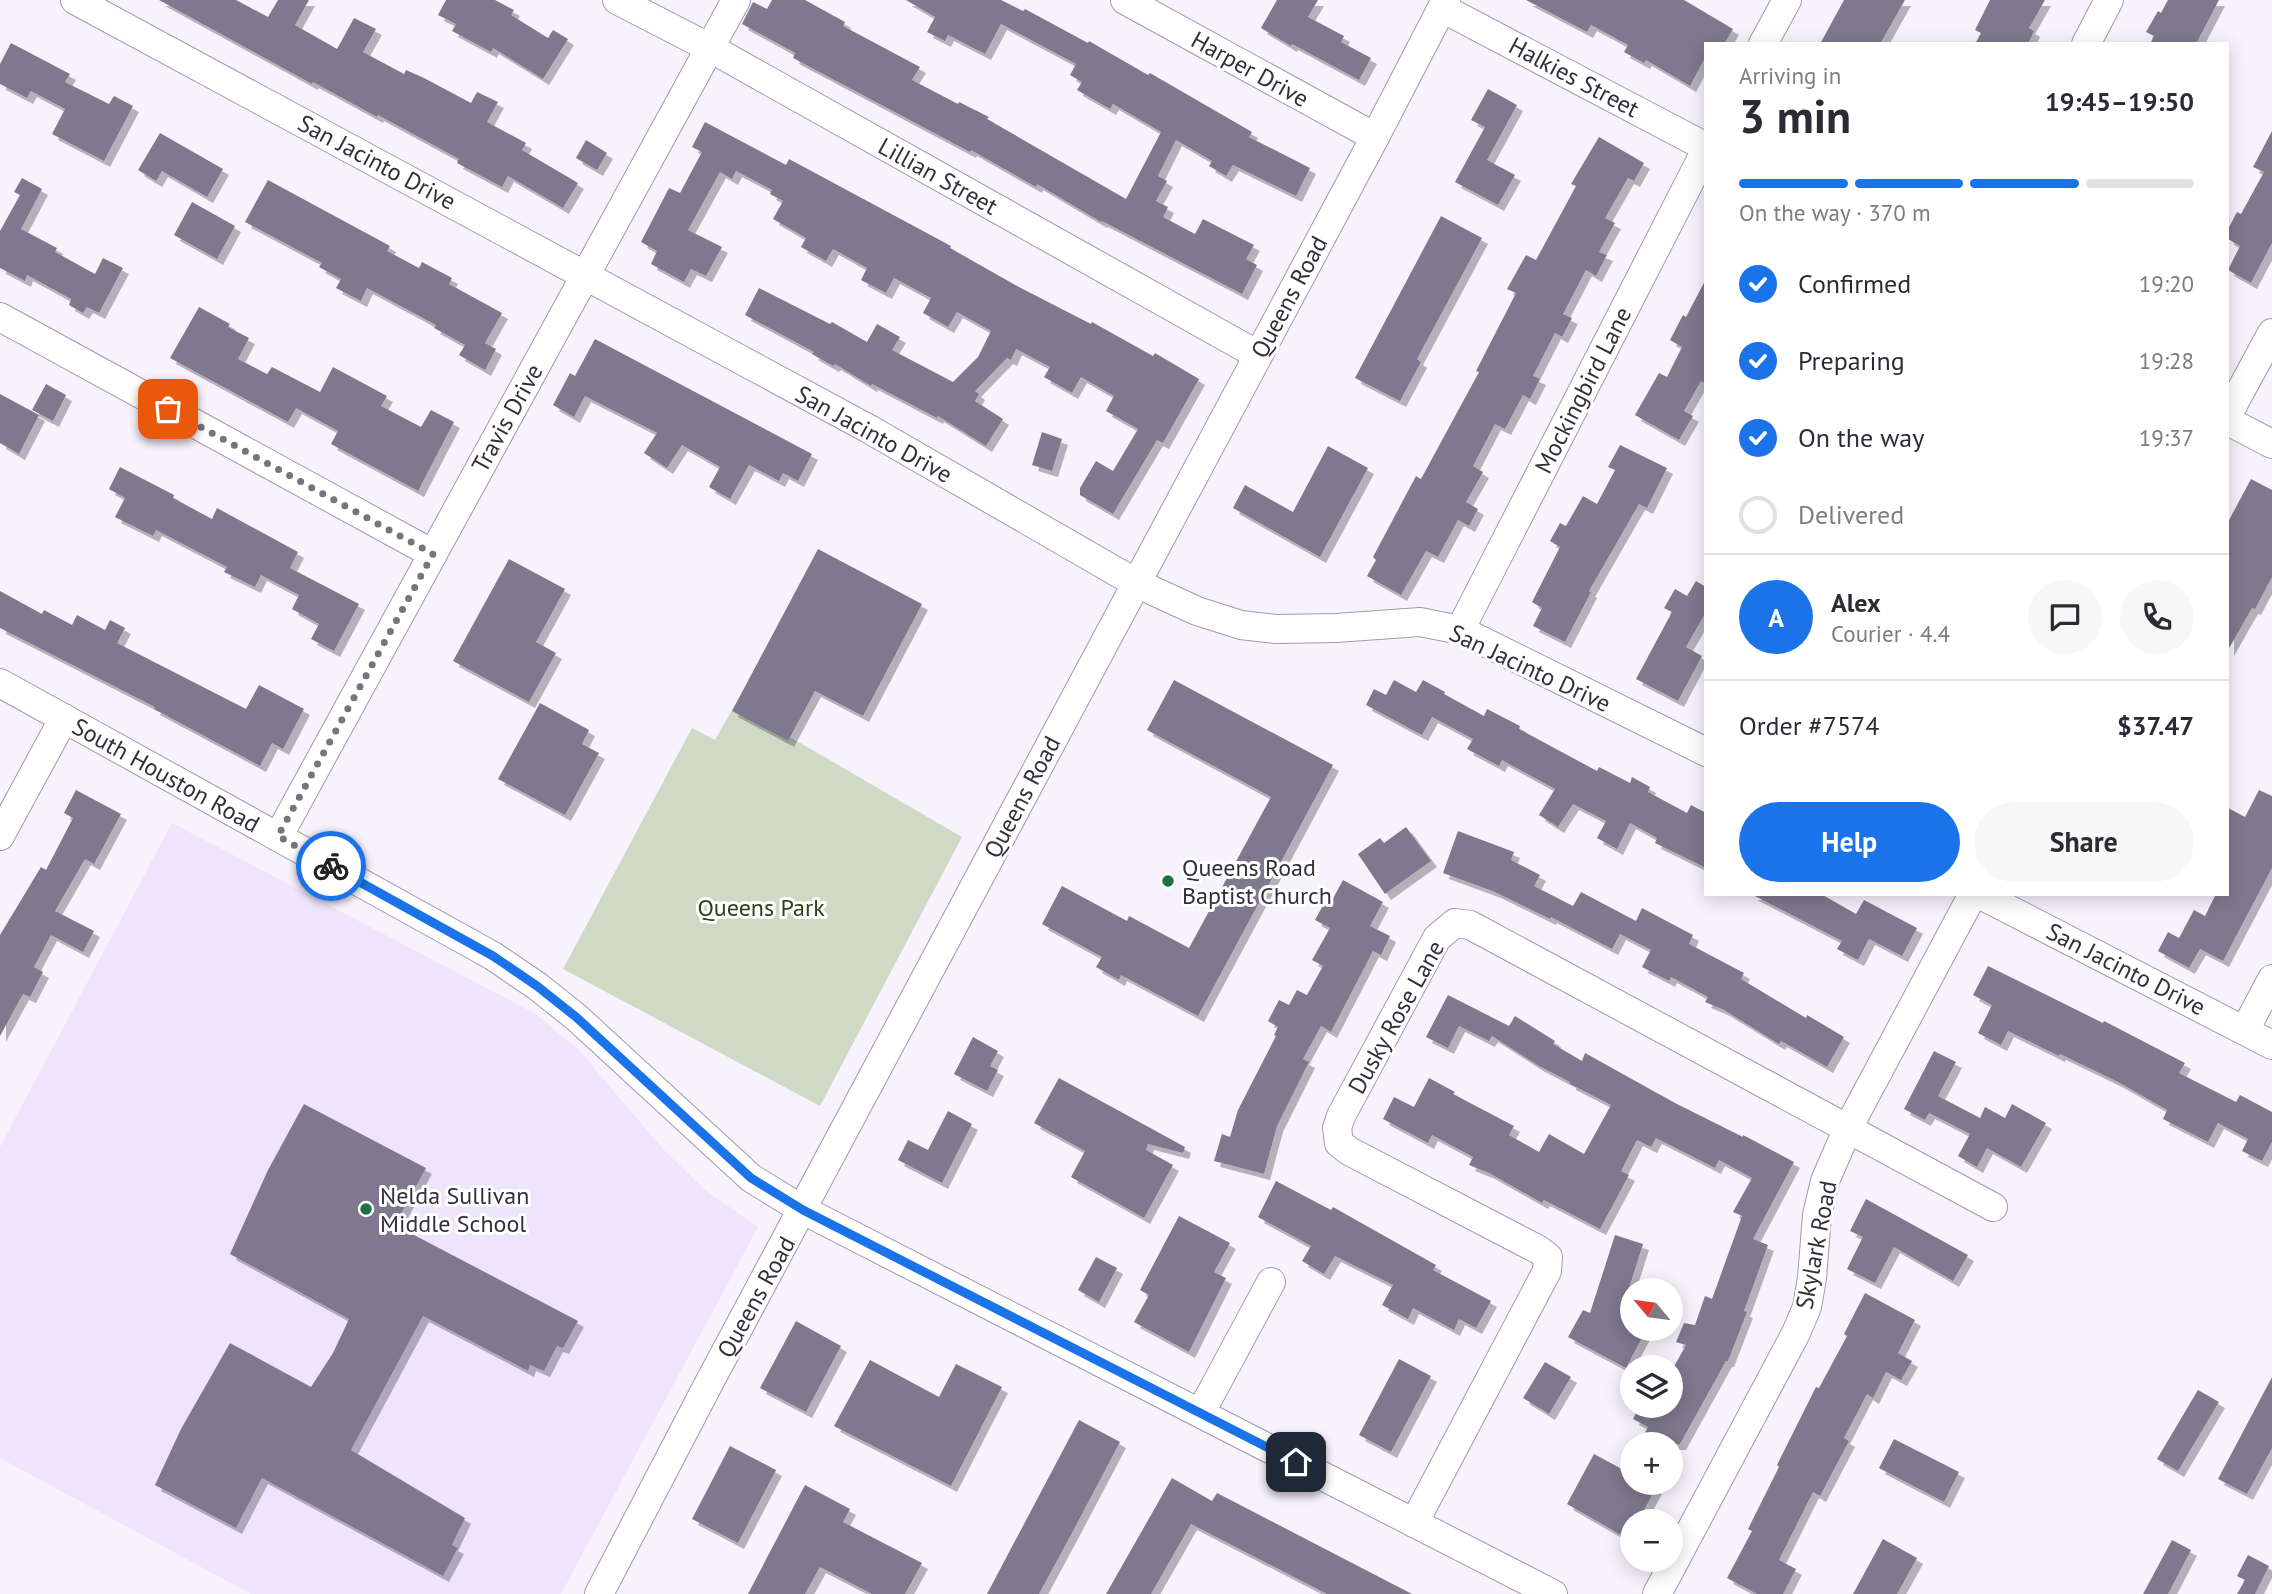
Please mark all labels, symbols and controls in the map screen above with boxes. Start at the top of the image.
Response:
street label: Harper Drive [1186,24,1314,114]
street label: Halkies Street [1504,30,1644,124]
text: Arriving in [1739,61,1841,90]
text: 19:45–19:50 [2045,85,2194,118]
text: 3 min [1739,86,1851,146]
street label: San Jacinto Drive [293,107,461,217]
street label: Lillian Street [873,130,1003,222]
text: On the way · 370 m [1739,198,1931,227]
street label: Queens Road [1244,231,1334,363]
icon: check [1739,265,1777,303]
text: Confirmed [1798,267,1911,300]
text: 19:20 [2139,269,2194,298]
street label: Mockingbird Lane [1528,302,1638,478]
icon: check [1739,342,1777,380]
text: Preparing [1798,344,1905,377]
text: 19:28 [2139,346,2194,375]
street label: Travis Drive [465,358,549,478]
street label: San Jacinto Drive [790,378,958,490]
pin [138,379,198,439]
icon: bag [149,390,187,428]
icon: check [1739,419,1777,457]
text: On the way [1798,421,1924,454]
text: 19:37 [2139,423,2194,452]
text: Delivered [1798,498,1904,531]
button: chat [2028,580,2102,654]
button: phone [2120,580,2194,654]
text: Alex [1831,586,1881,619]
text: A [1768,601,1784,634]
street label: San Jacinto Drive [1444,617,1616,719]
text: Courier · 4.4 [1831,619,1950,648]
text: Order #7574 [1739,709,1879,742]
text: $37.47 [2117,709,2194,742]
street label: South Houston Road [67,711,265,839]
street label: Queens Road [977,731,1067,863]
button: Help [1739,802,1960,882]
button: Share [1974,802,2194,882]
courier [296,831,366,901]
icon: bike [312,847,350,885]
place label: Queens Road Baptist Church [1182,852,1332,911]
marker: Queens Road Baptist Church [1160,873,1176,889]
park label: Queens Park [697,892,825,923]
street label: San Jacinto Drive [2041,916,2211,1022]
street label: Dusky Rose Lane [1341,935,1451,1099]
street label: Skylark Road [1788,1178,1844,1312]
place label: Nelda Sullivan Middle School [380,1180,529,1239]
marker: Nelda Sullivan Middle School [358,1201,374,1217]
street label: Queens Road [710,1231,802,1363]
north arrow [1620,1278,1684,1340]
map controls [1620,1278,1683,1572]
button: layers [1620,1355,1683,1418]
pin [1266,1432,1326,1492]
button: + [1620,1432,1683,1495]
icon: home [1277,1443,1315,1481]
button: − [1620,1509,1683,1572]

